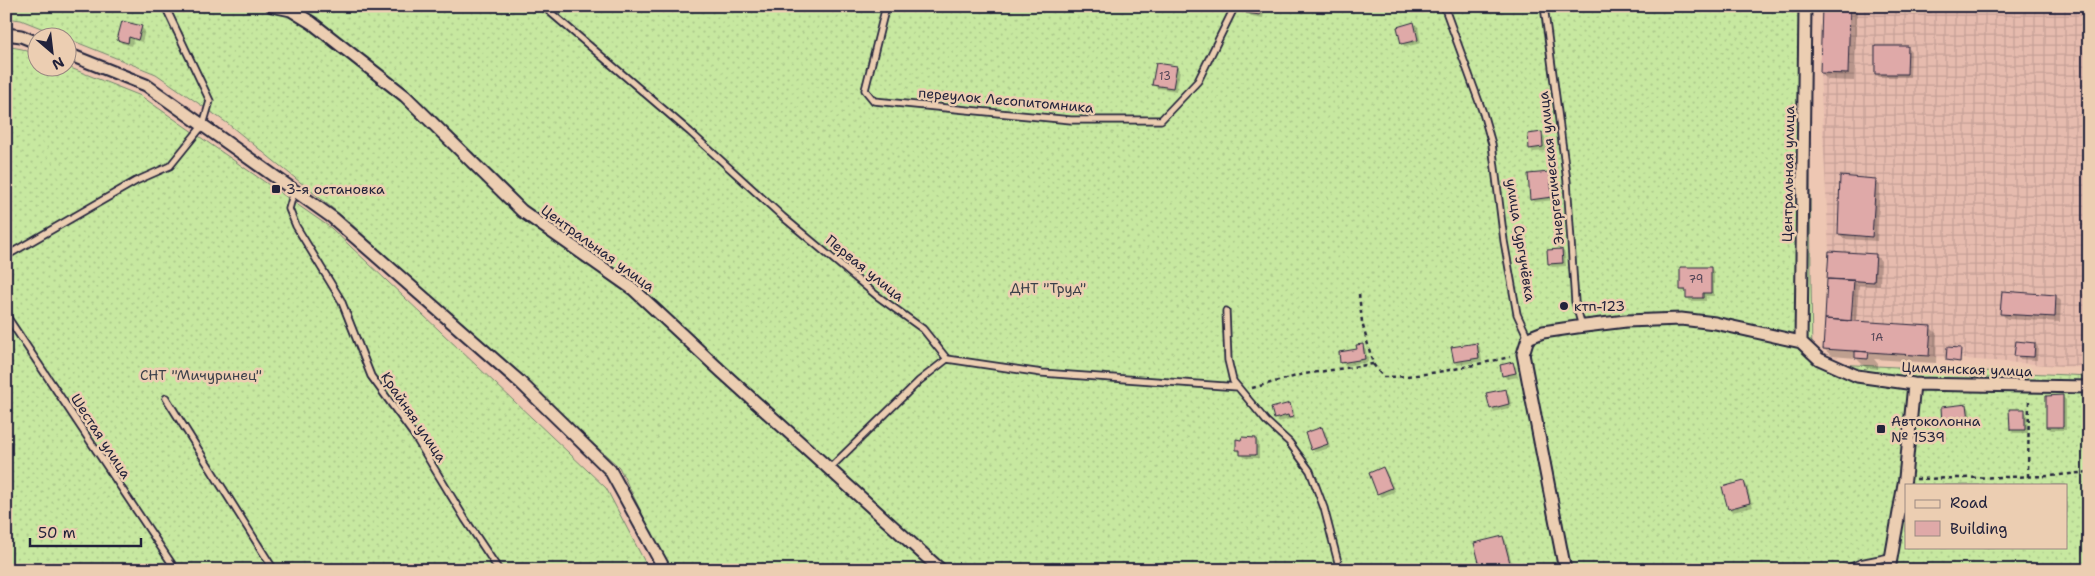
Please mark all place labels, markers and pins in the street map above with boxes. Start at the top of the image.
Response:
place label: 3-я остановка [286,180,385,198]
marker: 3-я остановка [270,183,282,195]
place label: ктп-123 [1574,297,1625,315]
marker: ктп-123 [1558,300,1570,312]
place label: Автоколонна № 1539 [1891,412,1981,446]
marker: Автоколонна № 1539 [1875,423,1887,435]

